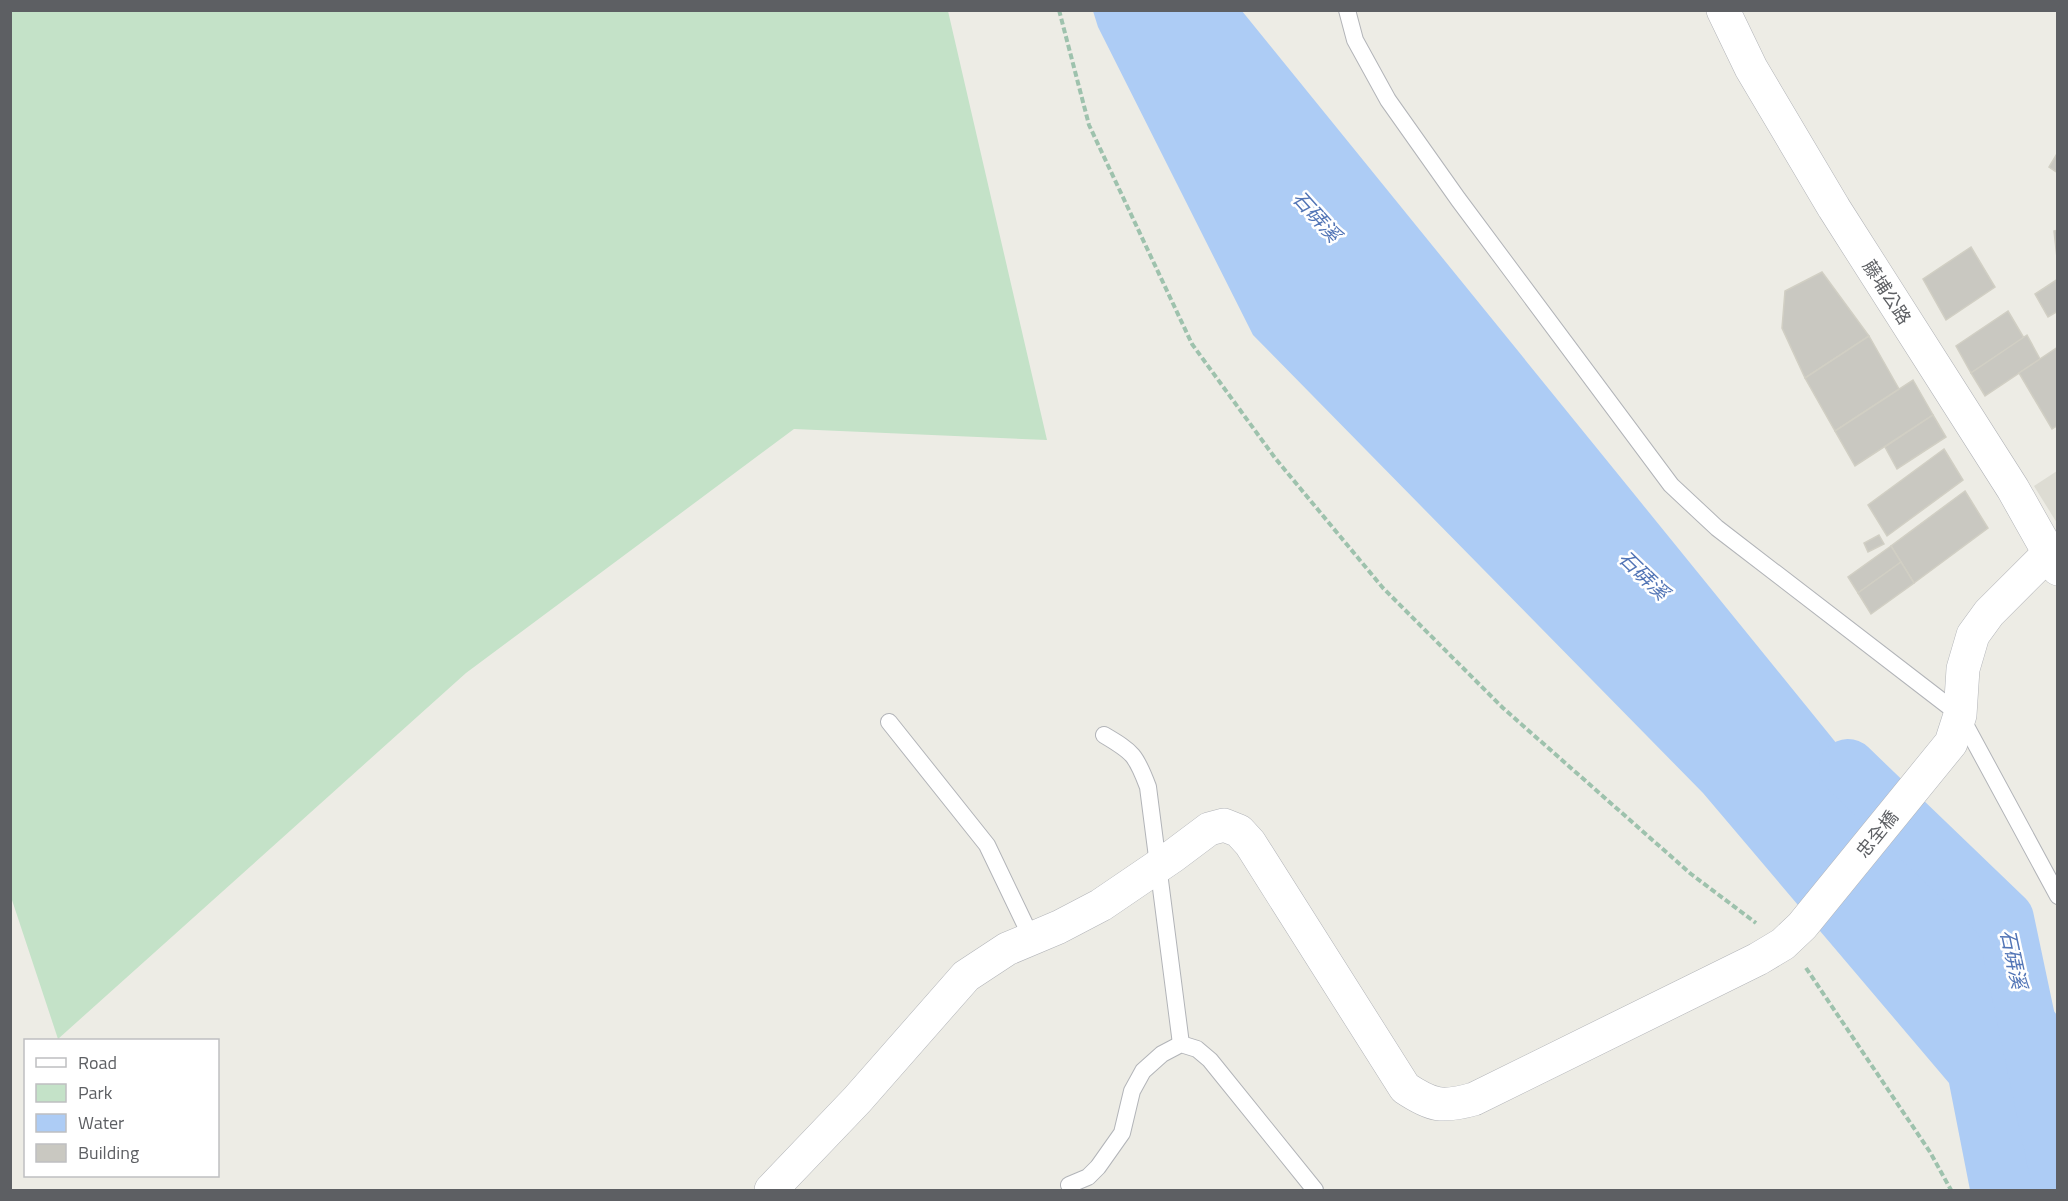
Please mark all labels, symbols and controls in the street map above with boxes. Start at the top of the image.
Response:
water label: 石硦溪 [1285,183,1351,251]
street label: 藤埔公路 [1856,254,1918,330]
water label: 石硦溪 [1612,543,1679,609]
street label: 忠全橋 [1850,805,1904,863]
water label: 石硦溪 [1993,926,2036,995]
legend [24,1039,219,1177]
text: Road [78,1049,117,1076]
text: Park [78,1079,113,1106]
text: Water [78,1109,124,1136]
text: Building [78,1139,139,1166]

